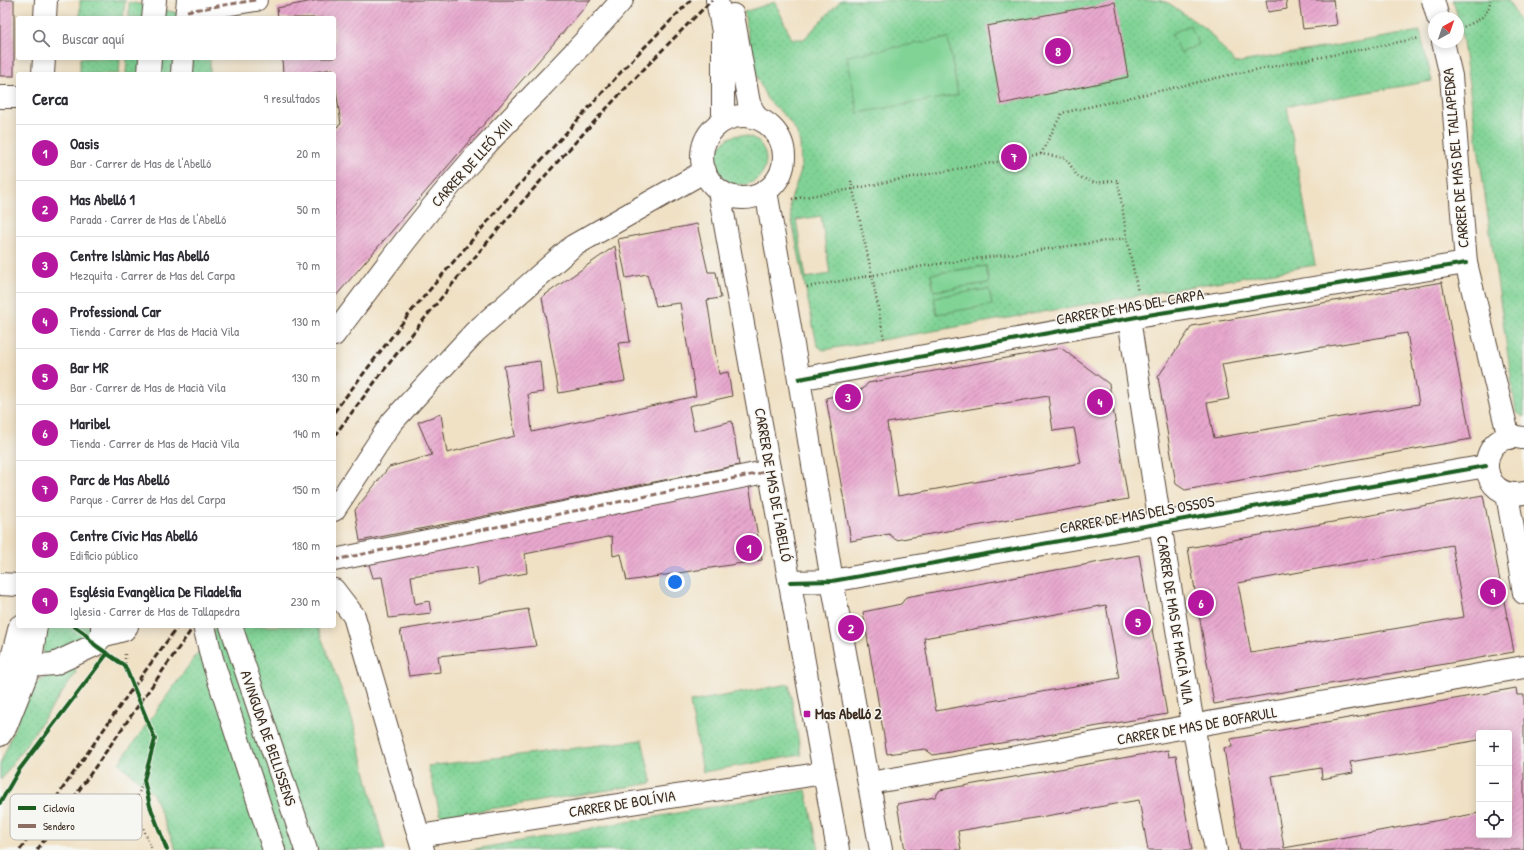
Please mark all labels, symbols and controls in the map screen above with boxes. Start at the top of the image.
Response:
north arrow [1428,12,1464,48]
search box [16,16,336,60]
icon: search [30,27,52,49]
text: Buscar aquí [62,28,125,49]
pin: 8 [1045,36,1071,66]
street label: CARRER DE MAS DEL TALLAPEDRA [1437,67,1474,249]
text: Cerca [32,87,68,110]
text: 9 resultados [264,89,320,107]
street label: CARRER DE LLEÓ XIII [426,114,517,211]
text: Oasis [70,133,99,154]
pin: 7 [1001,142,1027,172]
text: 1 [43,144,47,162]
text: 20 m [296,144,320,162]
text: Bar · Carrer de Mas de l'Abelló [70,154,211,172]
text: Mas Abelló 1 [70,189,135,210]
text: 2 [42,200,48,218]
text: 50 m [297,200,320,218]
text: Parada · Carrer de Mas de l'Abelló [70,210,226,228]
text: Centre Islàmic Mas Abelló [70,245,209,266]
text: 3 [42,256,48,274]
text: 70 m [296,256,320,274]
text: Mezquita · Carrer de Mas del Carpa [70,266,235,284]
street label: CARRER DE MAS DEL CARPA [1054,283,1206,330]
text: Professional Car [70,301,161,322]
text: 4 [43,312,47,330]
text: 130 m [292,312,320,330]
text: Tienda · Carrer de Mas de Macià Vila [70,322,239,340]
text: Bar MR [70,357,108,378]
text: 5 [42,368,48,386]
text: 130 m [292,368,320,386]
text: Bar · Carrer de Mas de Macià Vila [70,378,226,396]
pin: 3 [835,382,861,412]
pin: 4 [1087,387,1113,417]
street label: CARRER DE MAS DE L'ABELLÓ [750,406,797,564]
text: Maribel [70,413,110,434]
text: 6 [42,424,48,442]
text: 140 m [293,424,320,442]
text: Tienda · Carrer de Mas de Macià Vila [70,434,239,452]
text: Parc de Mas Abelló [70,469,169,490]
text: 7 [42,480,48,498]
text: 150 m [292,480,320,498]
text: Parque · Carrer de Mas del Carpa [70,490,225,508]
street label: CARRER DE MAS DELS OSSOS [1058,491,1216,538]
text: Centre Cívic Mas Abelló [70,525,198,546]
pin: 1 [736,533,762,563]
street label: CARRER DE MAS DE MACIÀ VILA [1152,534,1199,707]
text: 8 [42,536,48,554]
text: 180 m [292,536,320,554]
text: Edificio público [70,546,138,564]
your location [665,572,685,592]
pin: 9 [1480,577,1506,607]
text: Església Evangèlica De Filadelfia [70,581,241,602]
pin: 6 [1188,588,1214,618]
text: 9 [43,592,47,610]
text: 230 m [290,592,320,610]
text: Iglesia · Carrer de Mas de Tallapedra [70,602,240,620]
pin: 5 [1125,607,1151,637]
pin: 2 [838,613,864,643]
street label: AVINGUDA DE BELLISSENS [235,667,302,808]
street label: CARRER DE MAS DE BOFARULL [1115,701,1279,750]
place label: Mas Abelló 2 [815,703,882,724]
marker: Mas Abelló 2 [802,709,812,719]
map controls [1476,730,1512,838]
button: + [1476,730,1512,766]
button: − [1476,766,1512,802]
street label: CARRER DE BOLÍVIA [567,785,677,822]
legend [10,794,142,840]
text: Ciclovía [43,801,75,815]
button: locate [1476,802,1512,838]
text: Sendero [43,819,75,833]

